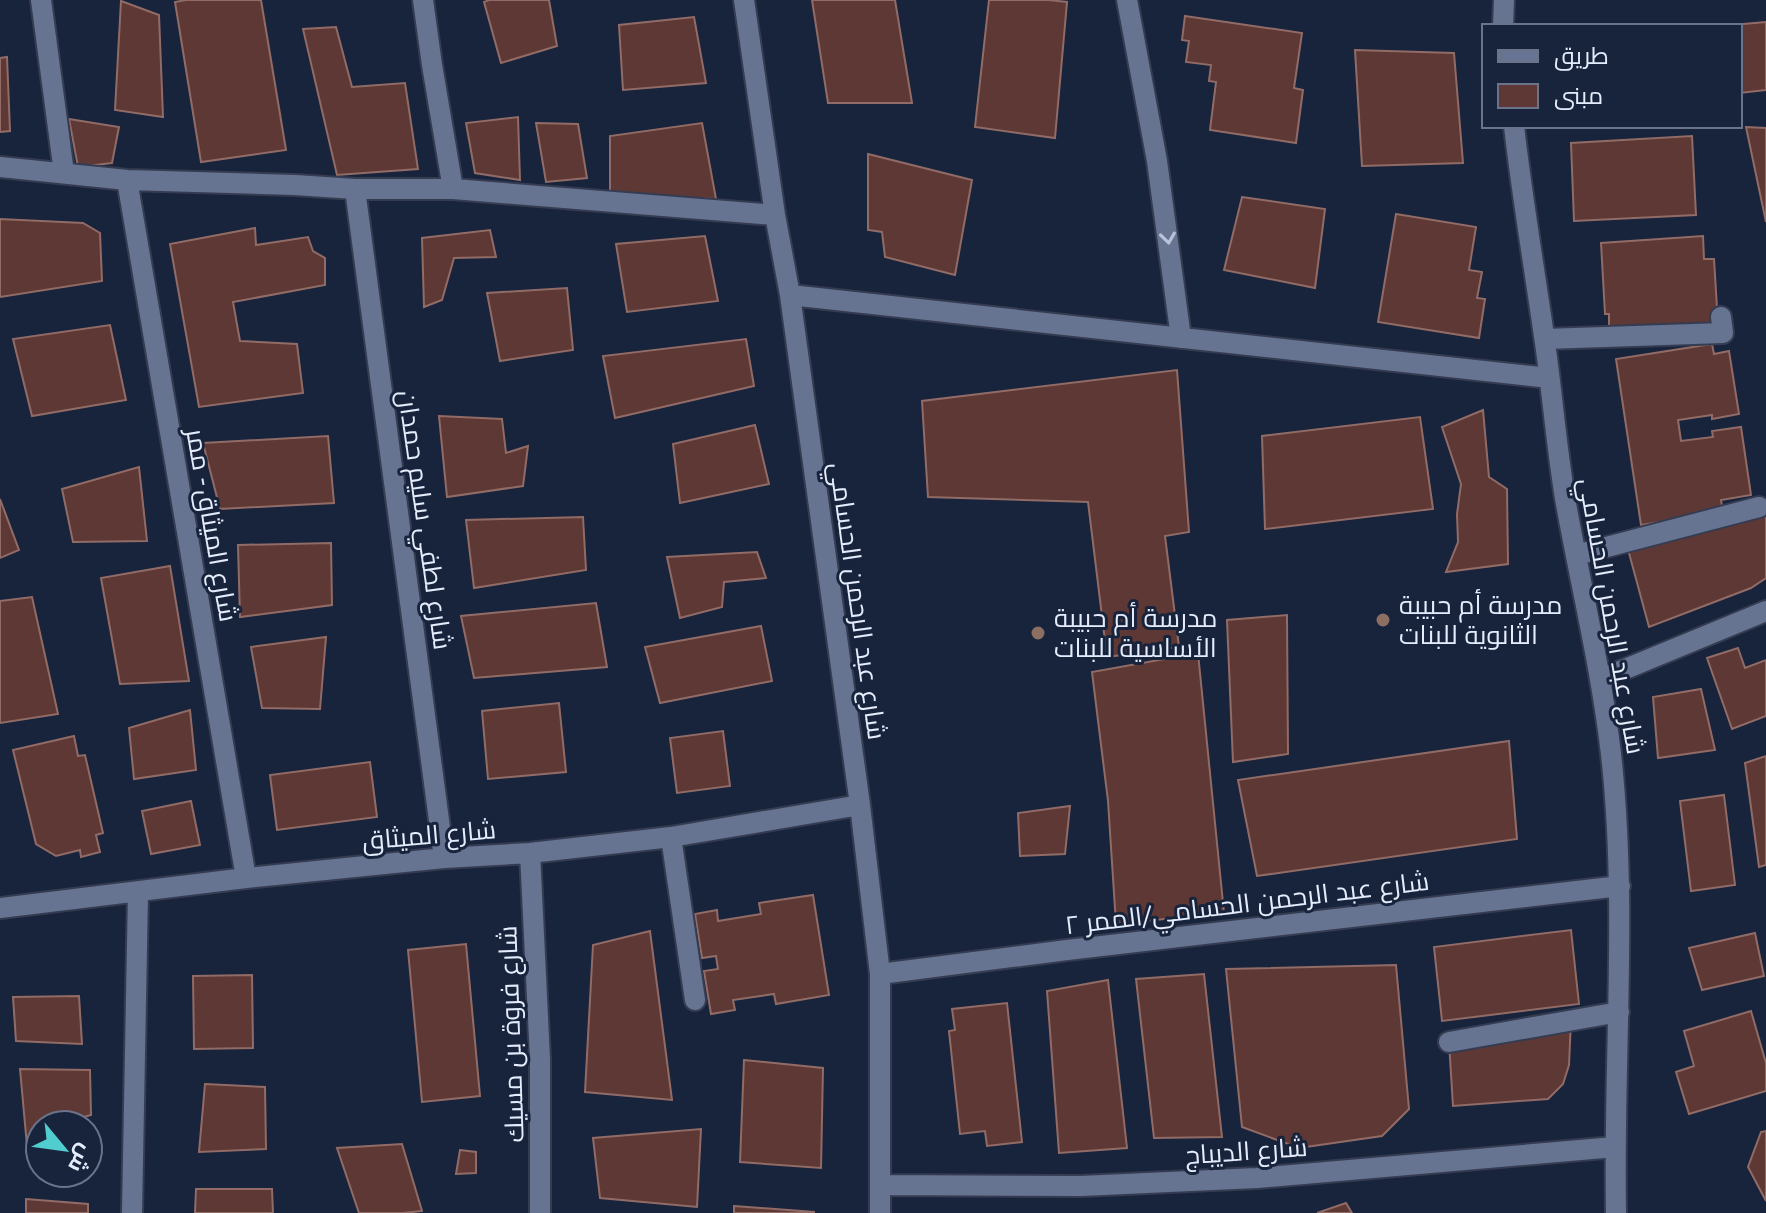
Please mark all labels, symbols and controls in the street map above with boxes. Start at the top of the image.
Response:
legend [1482,24,1742,128]
text: طريق [1554,40,1609,71]
text: مبنى [1554,80,1603,111]
one-way arrow [1159,231,1176,245]
street label: شارع لطفي سليم حمدان [386,388,460,653]
street label: شارع الميثاق - ممر [178,424,246,624]
street label: شارع عبد الرحمن الحسامي [818,460,894,742]
street label: شارع عبد الرحمن الحسامي [1567,475,1653,757]
place label: مدرسة أم حبيبة الثانوية للبنات [1399,588,1563,651]
place label: مدرسة أم حبيبة الأساسية للبنات [1054,601,1218,664]
marker: مدرسة أم حبيبة الثانوية للبنات [1374,611,1392,629]
marker: مدرسة أم حبيبة الأساسية للبنات [1029,624,1047,642]
street label: شارع الميثاق [361,812,497,858]
street label: شارع عبد الرحمن الحسامي/الممر ٢ [1063,864,1432,946]
street label: شارع فروة بن مسيك [490,925,532,1143]
north arrow [24,1109,104,1189]
street label: شارع الديباج [1184,1130,1308,1172]
text: ش [62,1140,101,1178]

